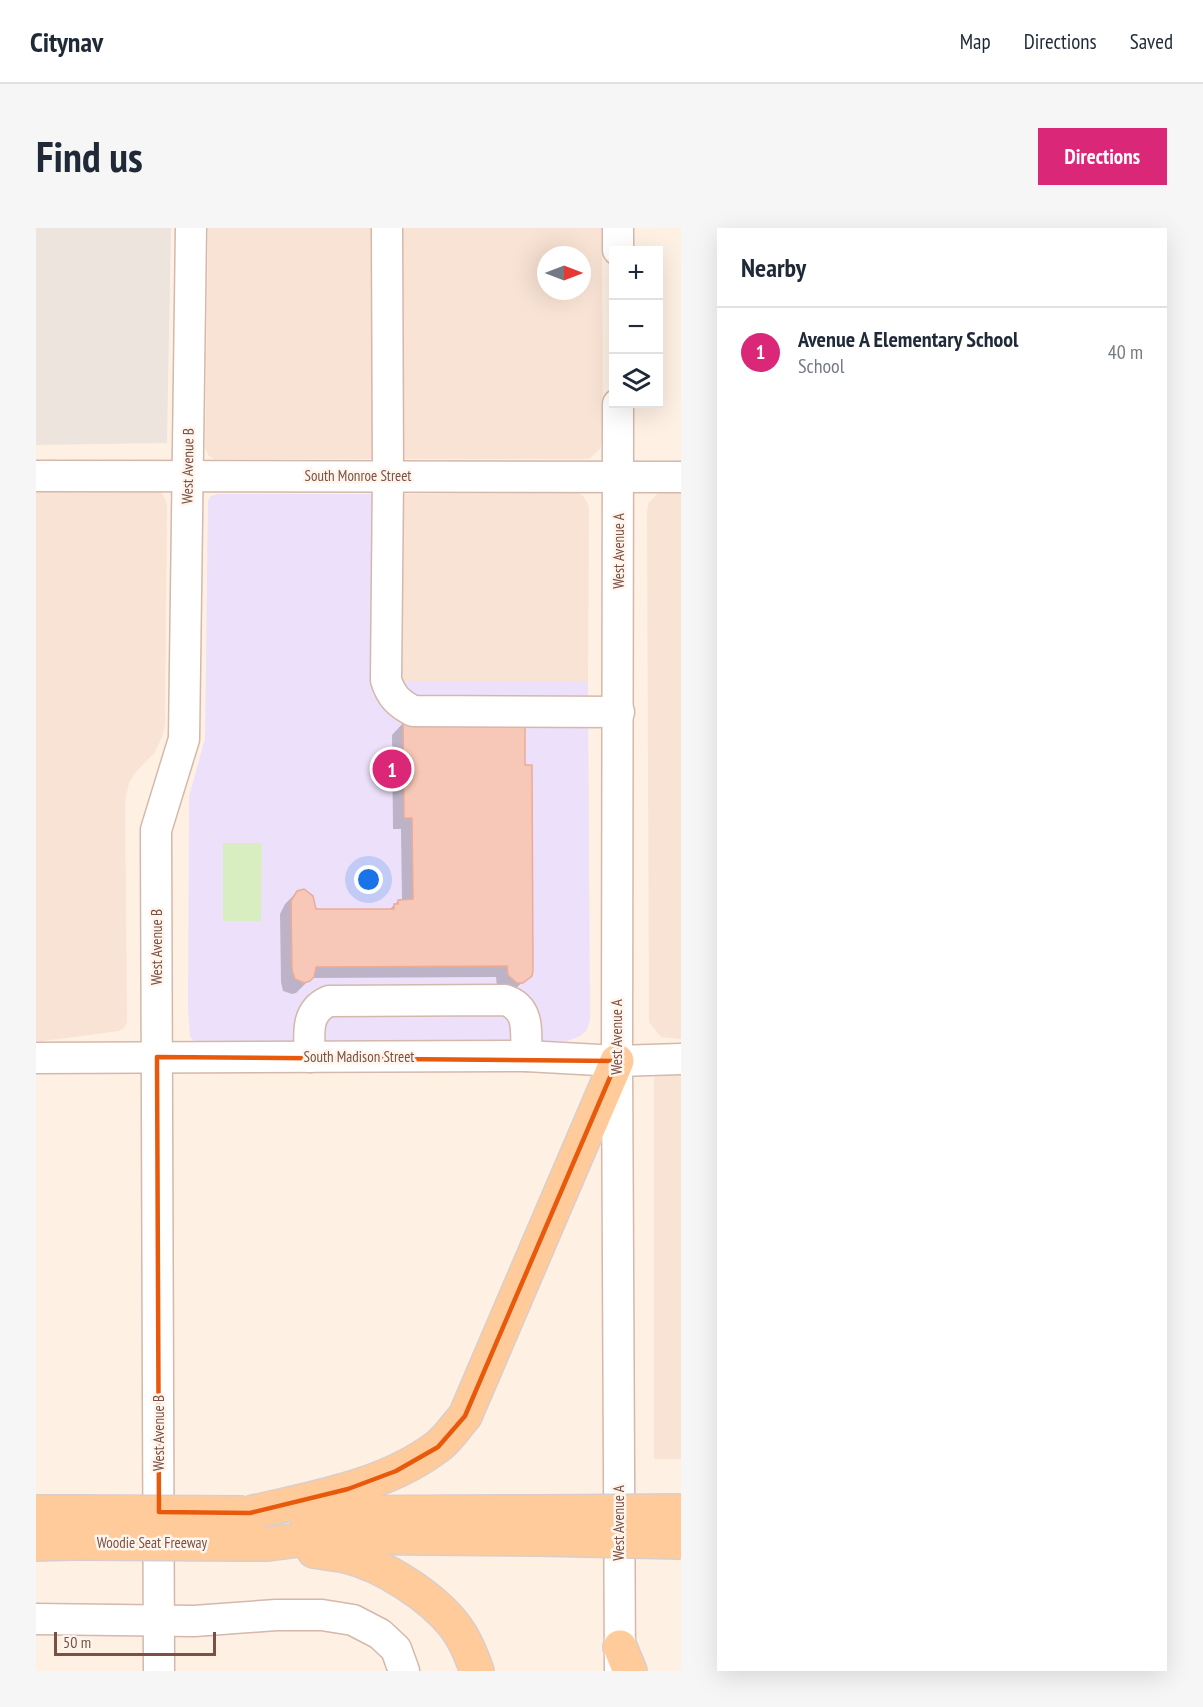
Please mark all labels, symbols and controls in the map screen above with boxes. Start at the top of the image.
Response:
text: Citynav [30,23,103,60]
text: Map [960,28,991,55]
text: Directions [1024,28,1097,55]
text: Saved [1130,28,1173,55]
button: Directions [1038,128,1167,185]
text: Find us [36,129,143,184]
north arrow [537,246,591,300]
map controls [609,246,663,408]
button: + [609,246,663,300]
text: Nearby [741,251,806,284]
button: − [609,300,663,354]
text: Avenue A Elementary School [798,325,1018,353]
text: 1 [756,339,765,365]
text: 40 m [1108,339,1143,365]
text: School [798,353,844,379]
button: layers [609,354,663,408]
street label: West Avenue B [177,428,198,504]
street label: South Monroe Street [305,466,411,485]
street label: West Avenue A [609,512,628,589]
pin: 1 [372,746,412,792]
your location [354,865,383,894]
street label: West Avenue B [147,909,166,985]
street label: West Avenue A [607,998,626,1075]
street label: South Madison Street [304,1047,415,1066]
street label: West Avenue B [149,1395,168,1471]
street label: West Avenue A [609,1484,628,1561]
street label: Woodie Seat Freeway [97,1533,208,1552]
scale bar [54,1629,216,1656]
text: 50 m [63,1632,91,1652]

